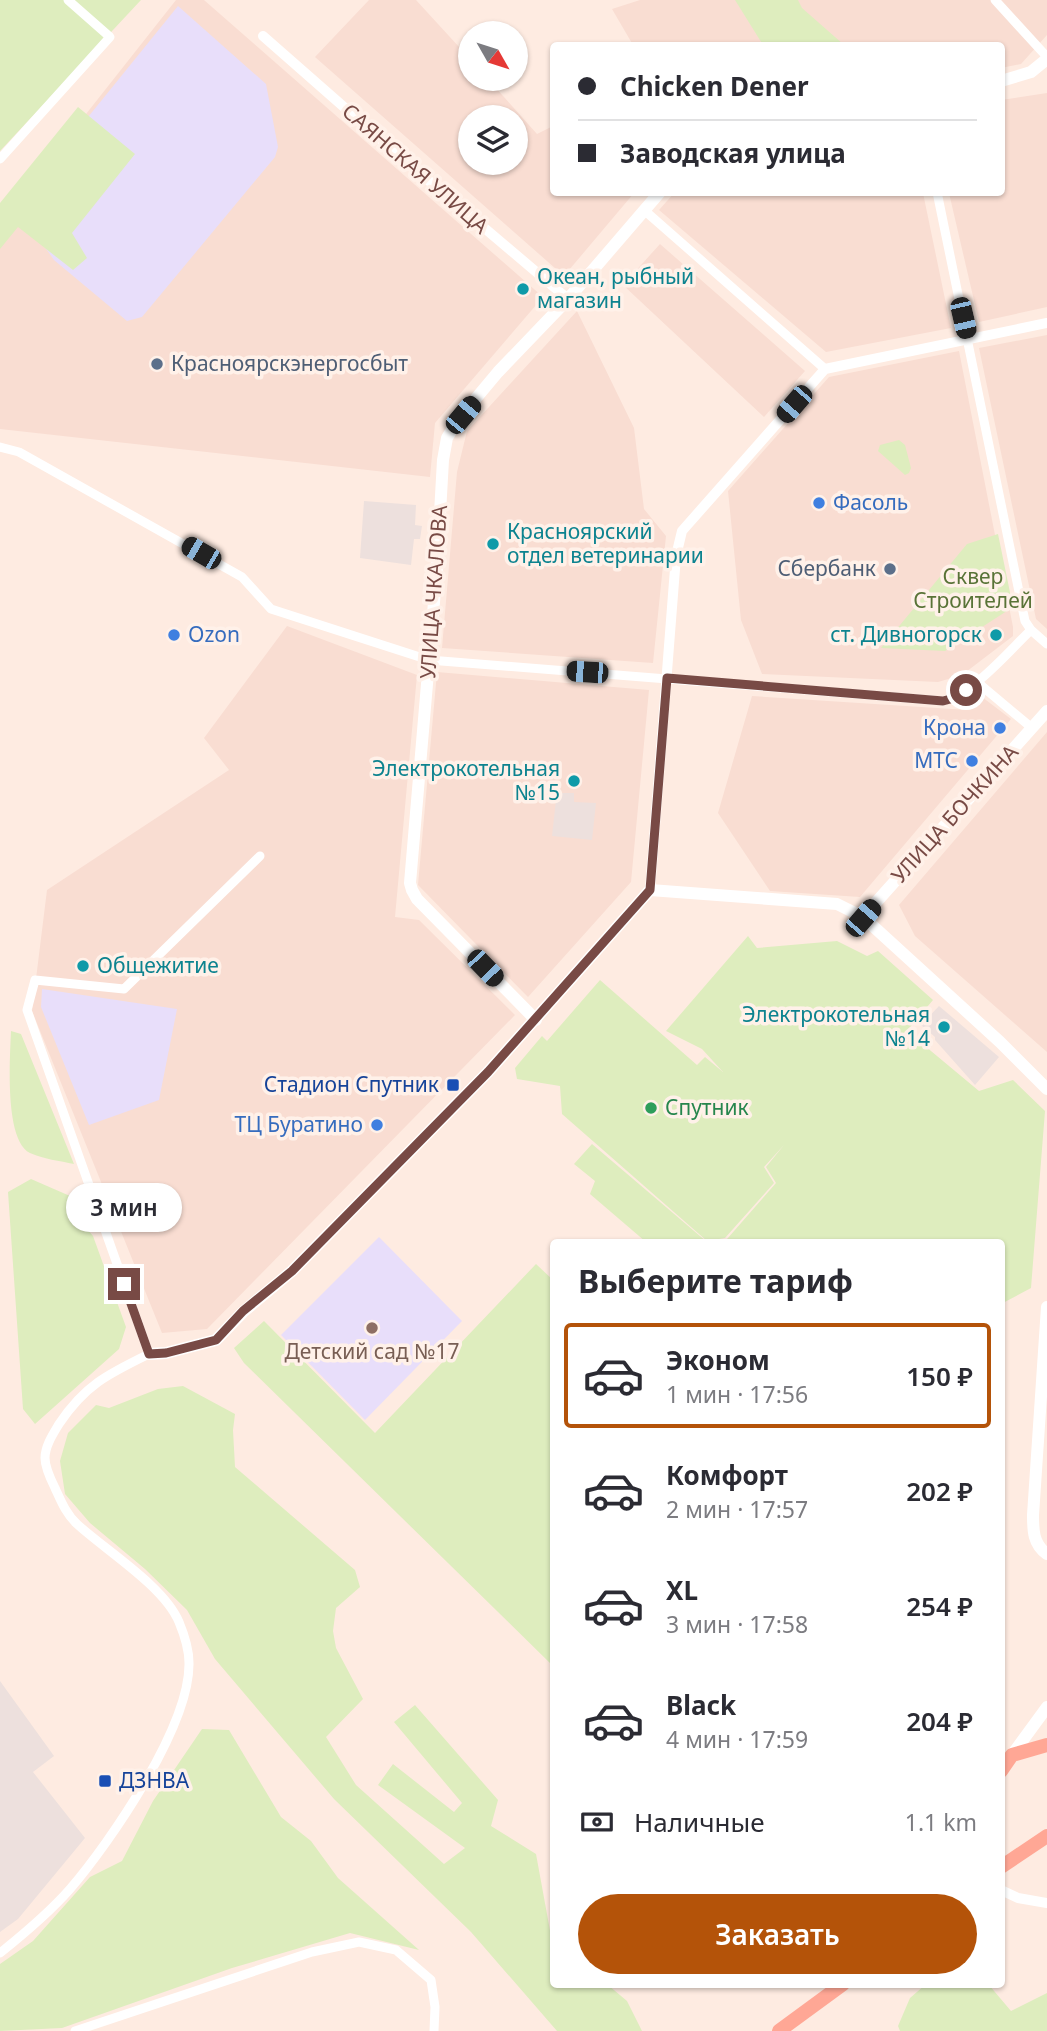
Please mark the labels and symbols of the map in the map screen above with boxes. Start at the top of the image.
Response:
north arrow [458,21,528,91]
street label: САЯНСКАЯ УЛИЦА [337,97,495,240]
place label: Океан, рыбный магазин [537,262,694,314]
marker: Океан, рыбный магазин [515,281,531,297]
car [949,295,978,341]
place label: Красноярскэнергосбыт [171,349,408,377]
marker: Красноярскэнергосбыт [149,356,165,372]
car [773,381,816,427]
car [442,392,485,438]
place label: Фасоль [833,488,908,516]
marker: Фасоль [811,495,827,511]
street label: УЛИЦА ЧКАЛОВА [413,503,453,680]
place label: Красноярский отдел ветеринарии [507,517,704,569]
car [178,533,225,573]
marker: Красноярский отдел ветеринарии [485,536,501,552]
place label: Сбербанк [777,554,876,582]
marker: Сбербанк [882,561,898,577]
park label: Сквер Строителей [913,562,1033,614]
place label: Ozon [188,620,240,648]
place label: ст. Дивногорск [830,620,982,648]
marker: Ozon [166,627,182,643]
marker: ст. Дивногорск [988,627,1004,643]
car [566,660,609,684]
route start [950,674,982,706]
place label: Крона [923,713,986,741]
marker: Крона [992,720,1008,736]
street label: УЛИЦА БОЧКИНА [885,738,1024,888]
place label: МТС [914,746,958,774]
marker: МТС [964,753,980,769]
place label: Электрокотельная №15 [372,754,560,806]
marker: Электрокотельная №15 [566,773,582,789]
car [842,895,885,941]
car [463,946,508,990]
place label: Общежитие [97,951,219,979]
marker: Общежитие [75,958,91,974]
place label: Электрокотельная №14 [742,1000,930,1052]
marker: Электрокотельная №14 [936,1019,952,1035]
place label: Стадион Спутник [264,1070,439,1098]
marker: Стадион Спутник [445,1077,461,1093]
place label: Спутник [665,1093,749,1121]
marker: Спутник [643,1100,659,1116]
place label: ТЦ Буратино [235,1110,363,1138]
marker: ТЦ Буратино [369,1117,385,1133]
callout: 3 мин [66,1182,182,1232]
route end [108,1268,140,1300]
marker: Детский сад №17 [364,1320,380,1336]
place label: Детский сад №17 [285,1337,459,1365]
place label: ДЗНВА [119,1766,190,1794]
marker: ДЗНВА [97,1773,113,1789]

